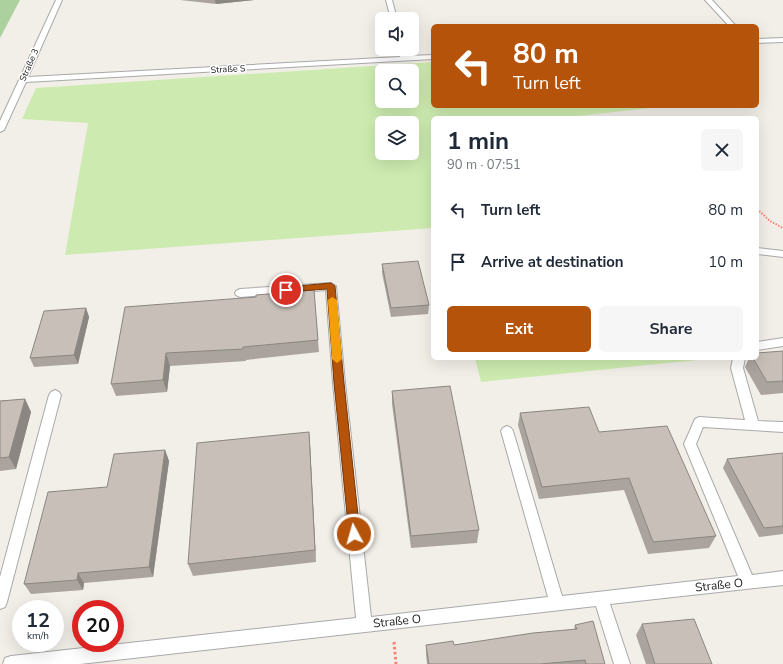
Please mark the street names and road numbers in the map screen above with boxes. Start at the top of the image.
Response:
street label: Straße 3 [16,47,42,83]
street label: Straße S [210,62,246,76]
street label: Straße O [694,575,744,595]
street label: Straße O [372,611,422,631]

